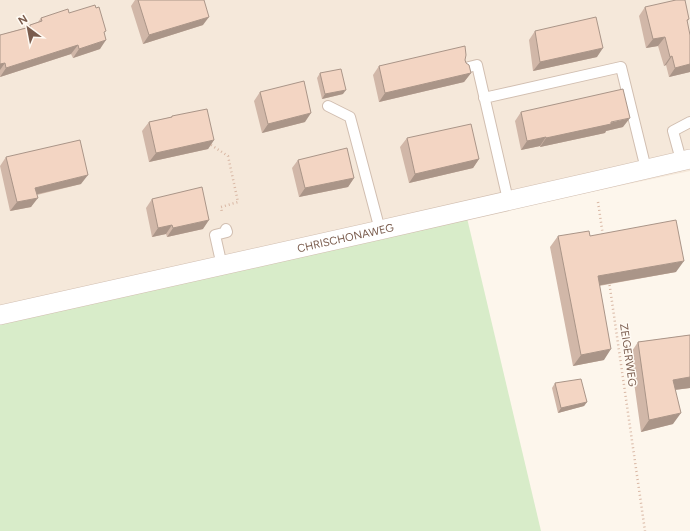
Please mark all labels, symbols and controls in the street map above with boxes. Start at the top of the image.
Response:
north arrow [8,8,48,48]
text: N [16,12,30,28]
street label: CHRISCHONAWEG [296,221,395,255]
street label: ZEIGERWEG [617,323,639,387]

